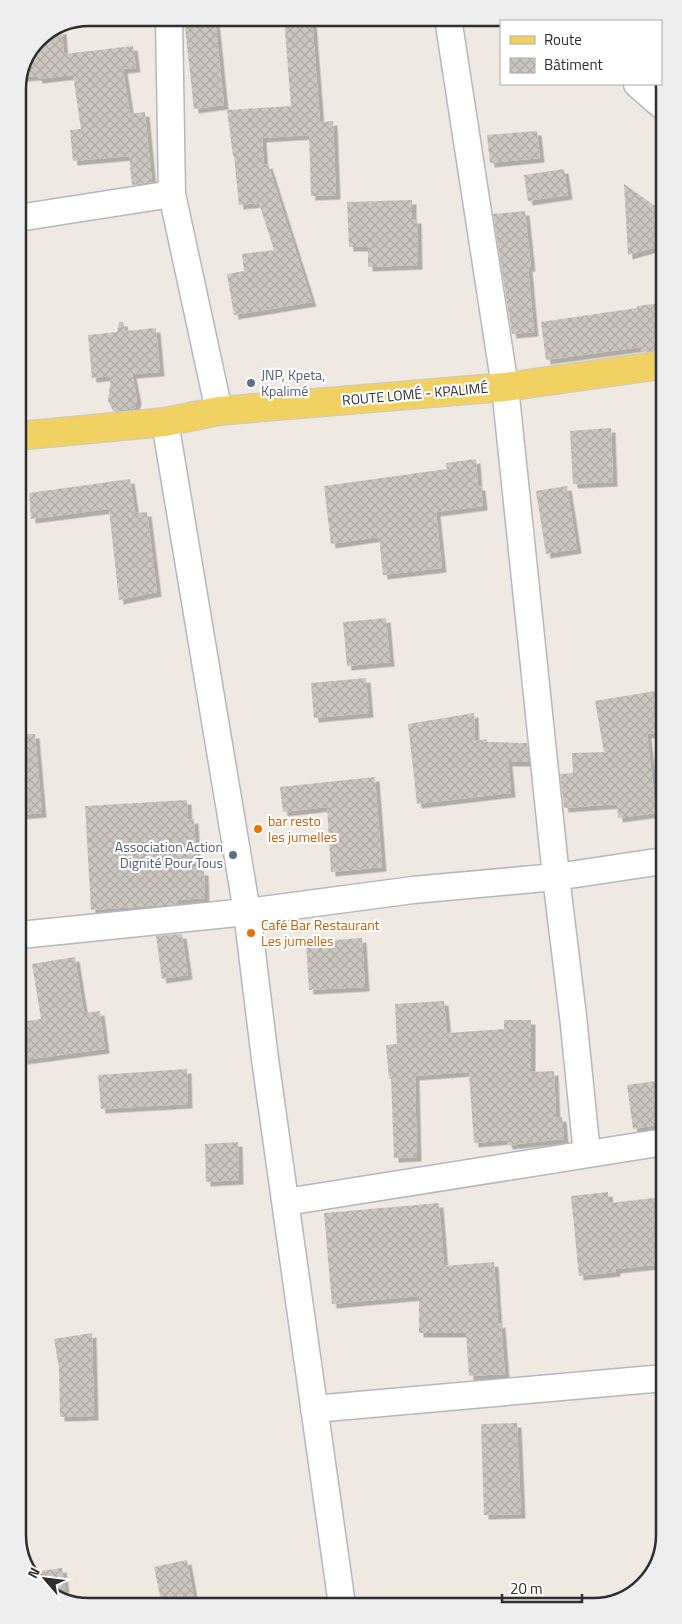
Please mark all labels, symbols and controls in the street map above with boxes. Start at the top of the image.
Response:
legend [500,20,662,85]
text: Route [544,28,582,51]
text: Bâtiment [544,53,603,76]
place label: JNP, Kpeta, Kpalimé [261,364,325,401]
marker: JNP, Kpeta, Kpalimé [245,377,257,389]
street label: ROUTE LOMÉ - KPALIMÉ [341,377,489,410]
place label: bar resto les jumelles [268,810,337,847]
marker: bar resto les jumelles [252,823,264,835]
place label: Association Action Dignité Pour Tous [115,836,223,873]
marker: Association Action Dignité Pour Tous [227,849,239,861]
place label: Café Bar Restaurant Les jumelles [261,914,380,951]
marker: Café Bar Restaurant Les jumelles [245,927,257,939]
north arrow [20,1554,70,1604]
text: N [22,1563,45,1582]
scale bar [502,1572,582,1604]
text: 20 m [510,1577,543,1600]

